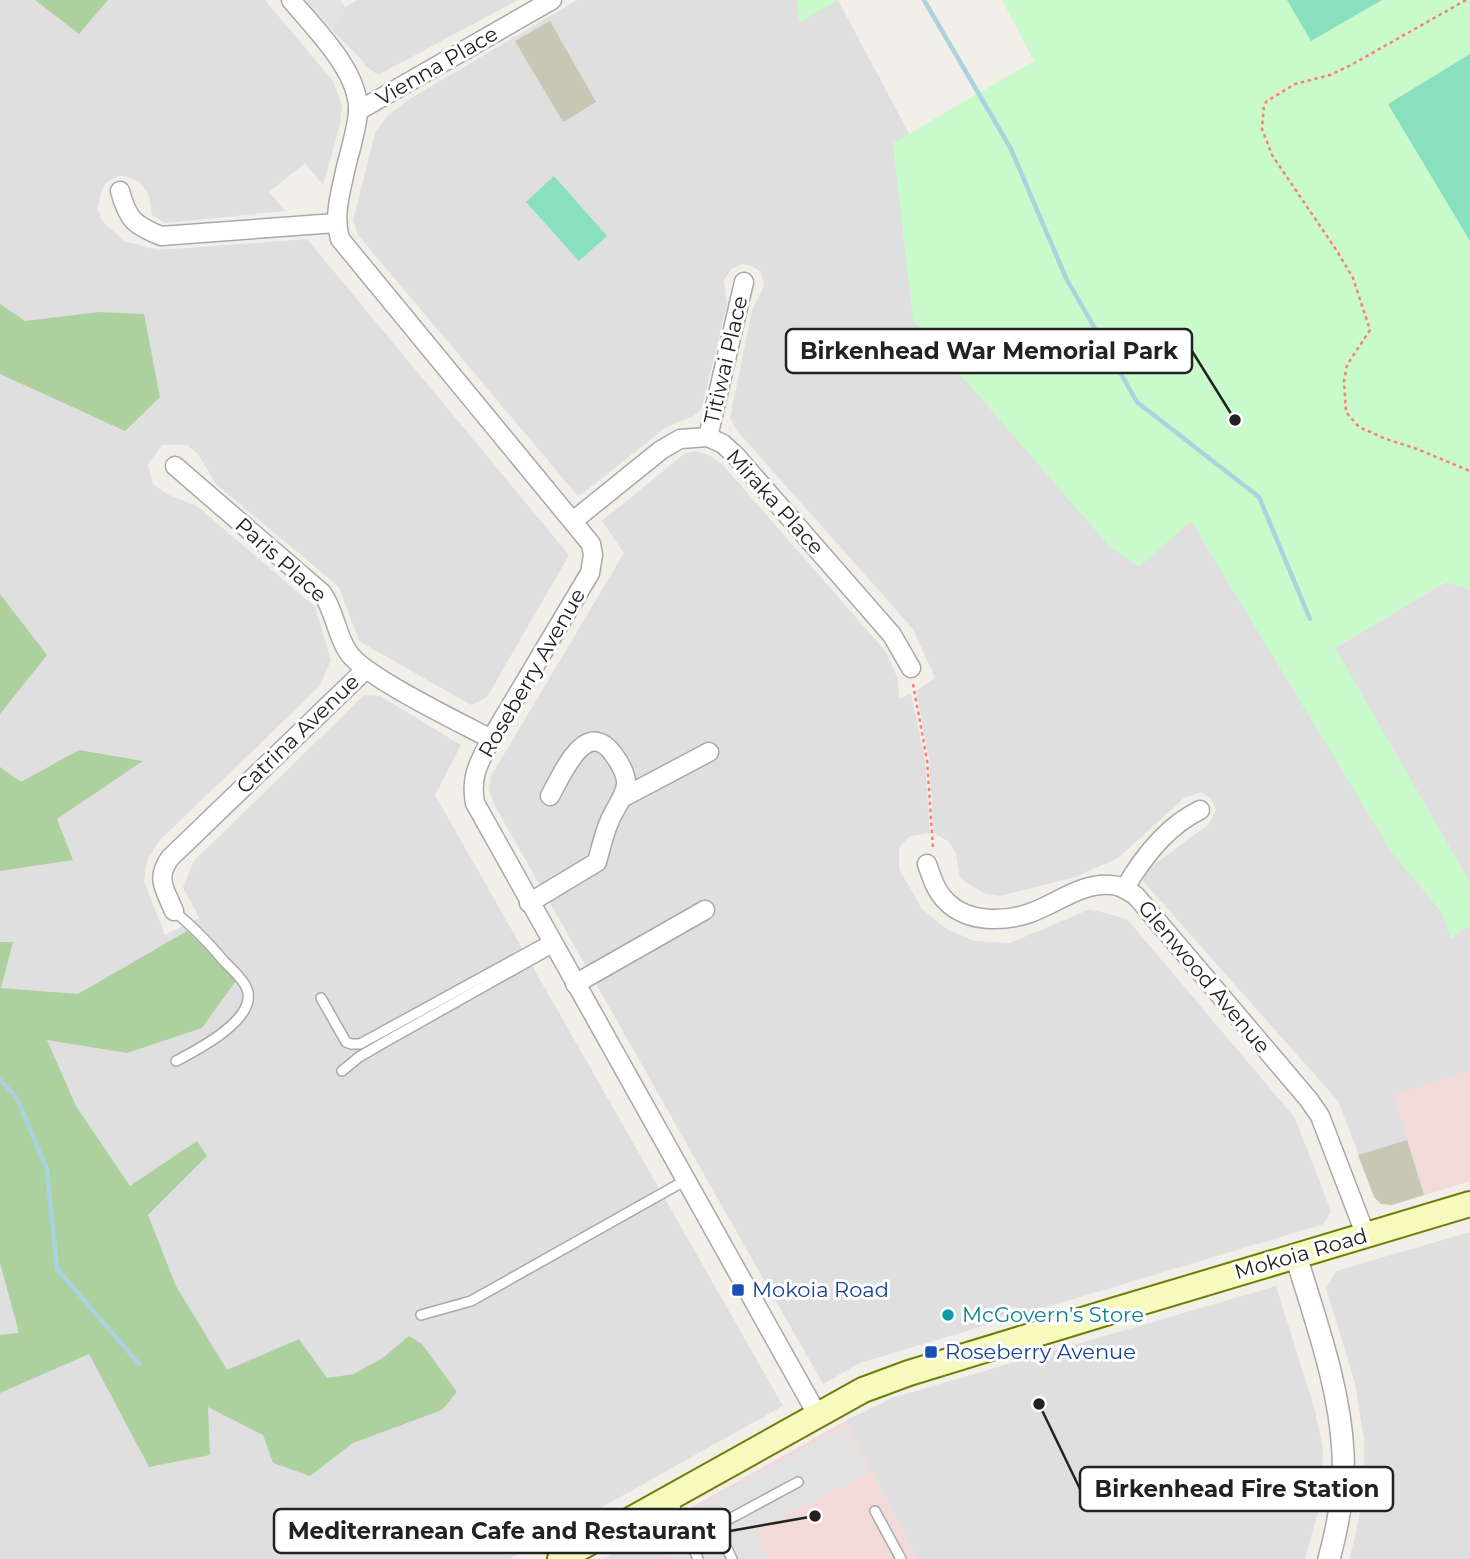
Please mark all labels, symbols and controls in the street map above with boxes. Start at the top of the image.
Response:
street label: Vienna Place [371,21,502,110]
street label: Titiwai Place [699,293,752,426]
callout: Birkenhead War Memorial Park [786,329,1192,373]
text: Birkenhead War Memorial Park [800,337,1179,365]
street label: Miraka Place [721,444,829,560]
street label: Paris Place [231,512,332,607]
street label: Roseberry Avenue [473,584,590,762]
street label: Catrina Avenue [231,669,364,799]
street label: Glenwood Avenue [1133,895,1276,1058]
street label: Mokoia Road [1232,1223,1370,1284]
place label: Mokoia Road [752,1277,889,1302]
marker: Mokoia Road [730,1282,746,1298]
place label: McGovern’s Store [962,1302,1144,1327]
marker: McGovern’s Store [940,1307,956,1323]
place label: Roseberry Avenue [945,1339,1136,1364]
marker: Roseberry Avenue [923,1344,939,1360]
callout: Birkenhead Fire Station [1080,1467,1393,1511]
text: Birkenhead Fire Station [1095,1475,1379,1503]
callout: Mediterranean Cafe and Restaurant [274,1509,730,1553]
text: Mediterranean Cafe and Restaurant [288,1517,716,1545]

